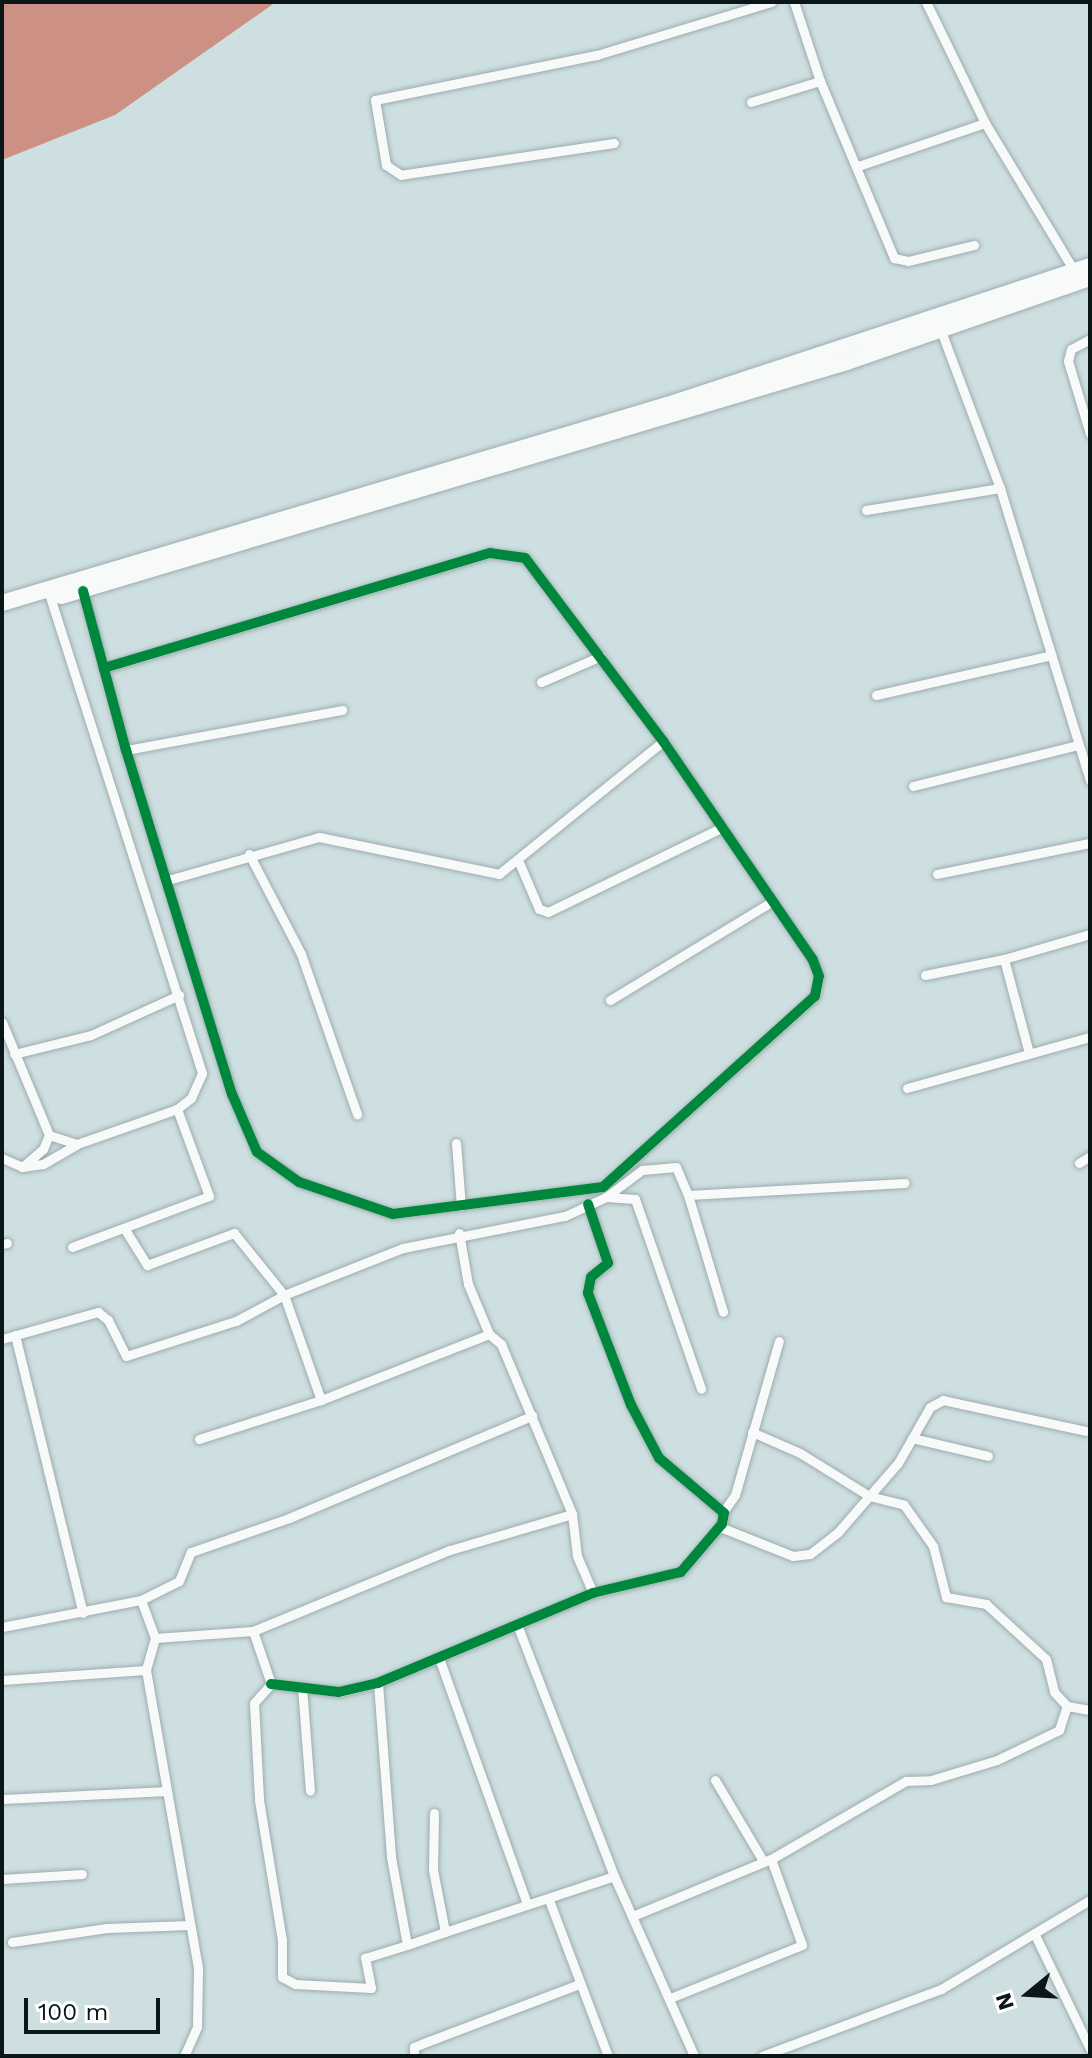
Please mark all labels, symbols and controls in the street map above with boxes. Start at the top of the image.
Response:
north arrow [988,1954,1068,2034]
scale bar [28,1982,164,2032]
text: N [990,1990,1019,2013]
text: 100 m [38,1998,108,2026]

